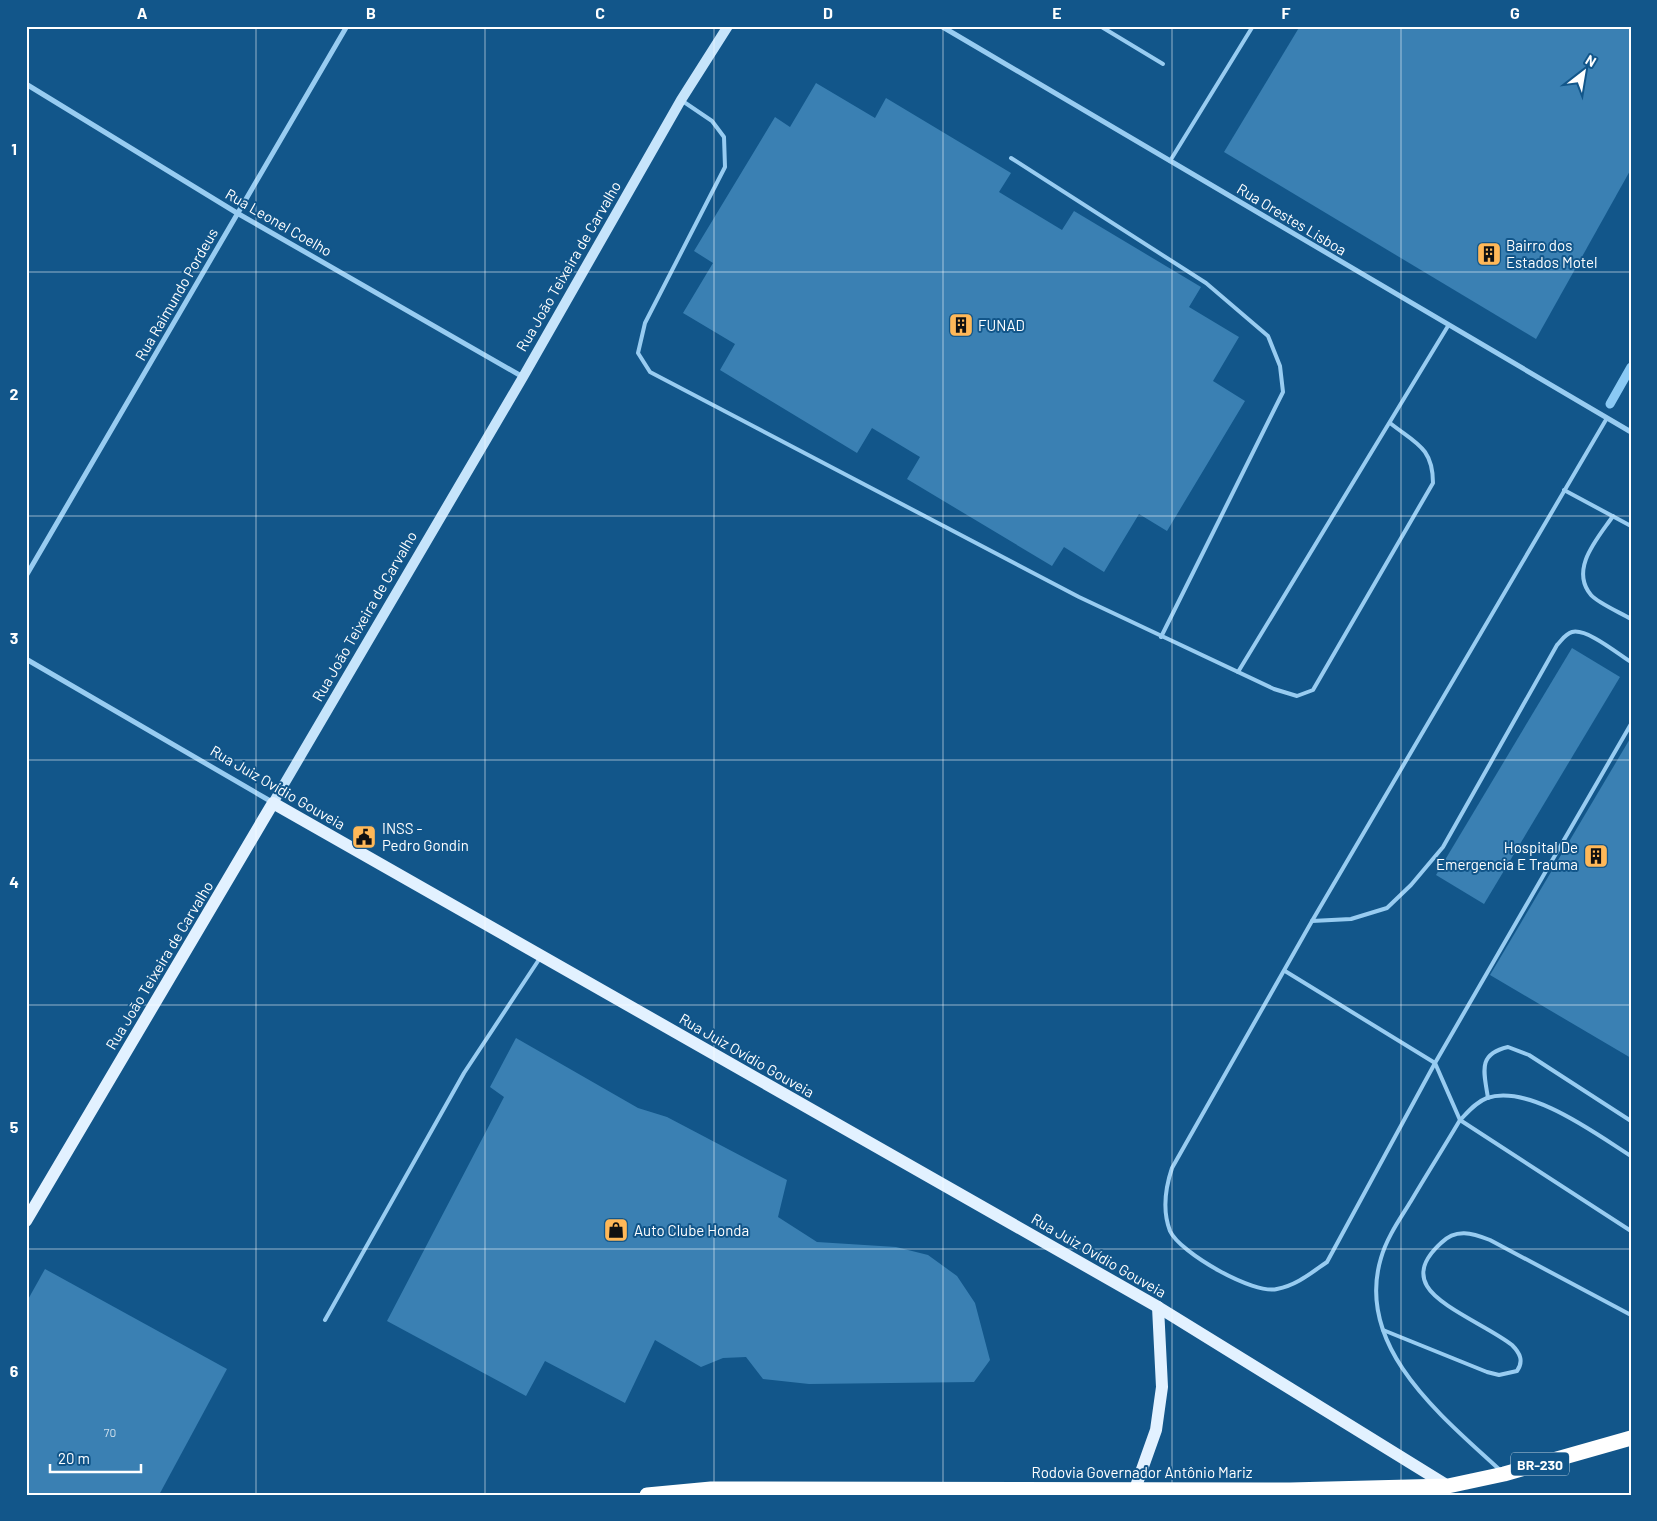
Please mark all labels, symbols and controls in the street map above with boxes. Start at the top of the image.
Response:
text: A [137,3,148,22]
text: B [366,3,376,22]
text: C [595,3,605,22]
text: D [823,3,833,22]
text: E [1052,3,1062,22]
text: F [1282,3,1291,22]
text: G [1510,3,1520,22]
north arrow [1560,48,1610,98]
text: N [1583,51,1599,70]
text: 1 [11,139,17,158]
street label: Rua João Teixeira de Carvalho [512,178,624,354]
street label: Rua Orestes Lisboa [1234,179,1350,259]
street label: Rua Leonel Coelho [223,184,335,260]
street label: Rua Raimundo Pordeus [131,225,221,363]
place label: Bairro dos Estados Motel [1506,236,1597,271]
building icon: Bairro dos Estados Motel [1476,241,1502,267]
building icon: FUNAD [948,312,974,338]
place label: FUNAD [978,316,1025,334]
text: 2 [10,384,19,403]
street label: Rua João Teixeira de Carvalho [308,528,420,704]
text: 3 [10,628,18,647]
street label: Rua Juiz Ovídio Gouveia [207,741,349,833]
place label: INSS - Pedro Gondin [382,819,469,854]
public building icon: INSS - Pedro Gondin [351,824,377,850]
place label: Hospital De Emergencia E Trauma [1436,838,1578,873]
building icon: Hospital De Emergencia E Trauma [1583,843,1609,869]
text: 4 [9,872,19,891]
street label: Rua João Teixeira de Carvalho [101,877,217,1053]
street label: Rua Juiz Ovídio Gouveia [676,1009,818,1101]
text: 5 [10,1117,19,1136]
street label: Rua Juiz Ovídio Gouveia [1028,1209,1170,1301]
shop icon: Auto Clube Honda [603,1217,629,1243]
place label: Auto Clube Honda [634,1221,749,1239]
text: 6 [10,1361,19,1380]
house number: 70 [104,1425,116,1439]
scale bar [50,1441,141,1473]
text: 20 m [58,1449,90,1467]
road number: BR-230 [1511,1452,1569,1476]
street label: Rodovia Governador Antônio Mariz [1032,1463,1253,1481]

